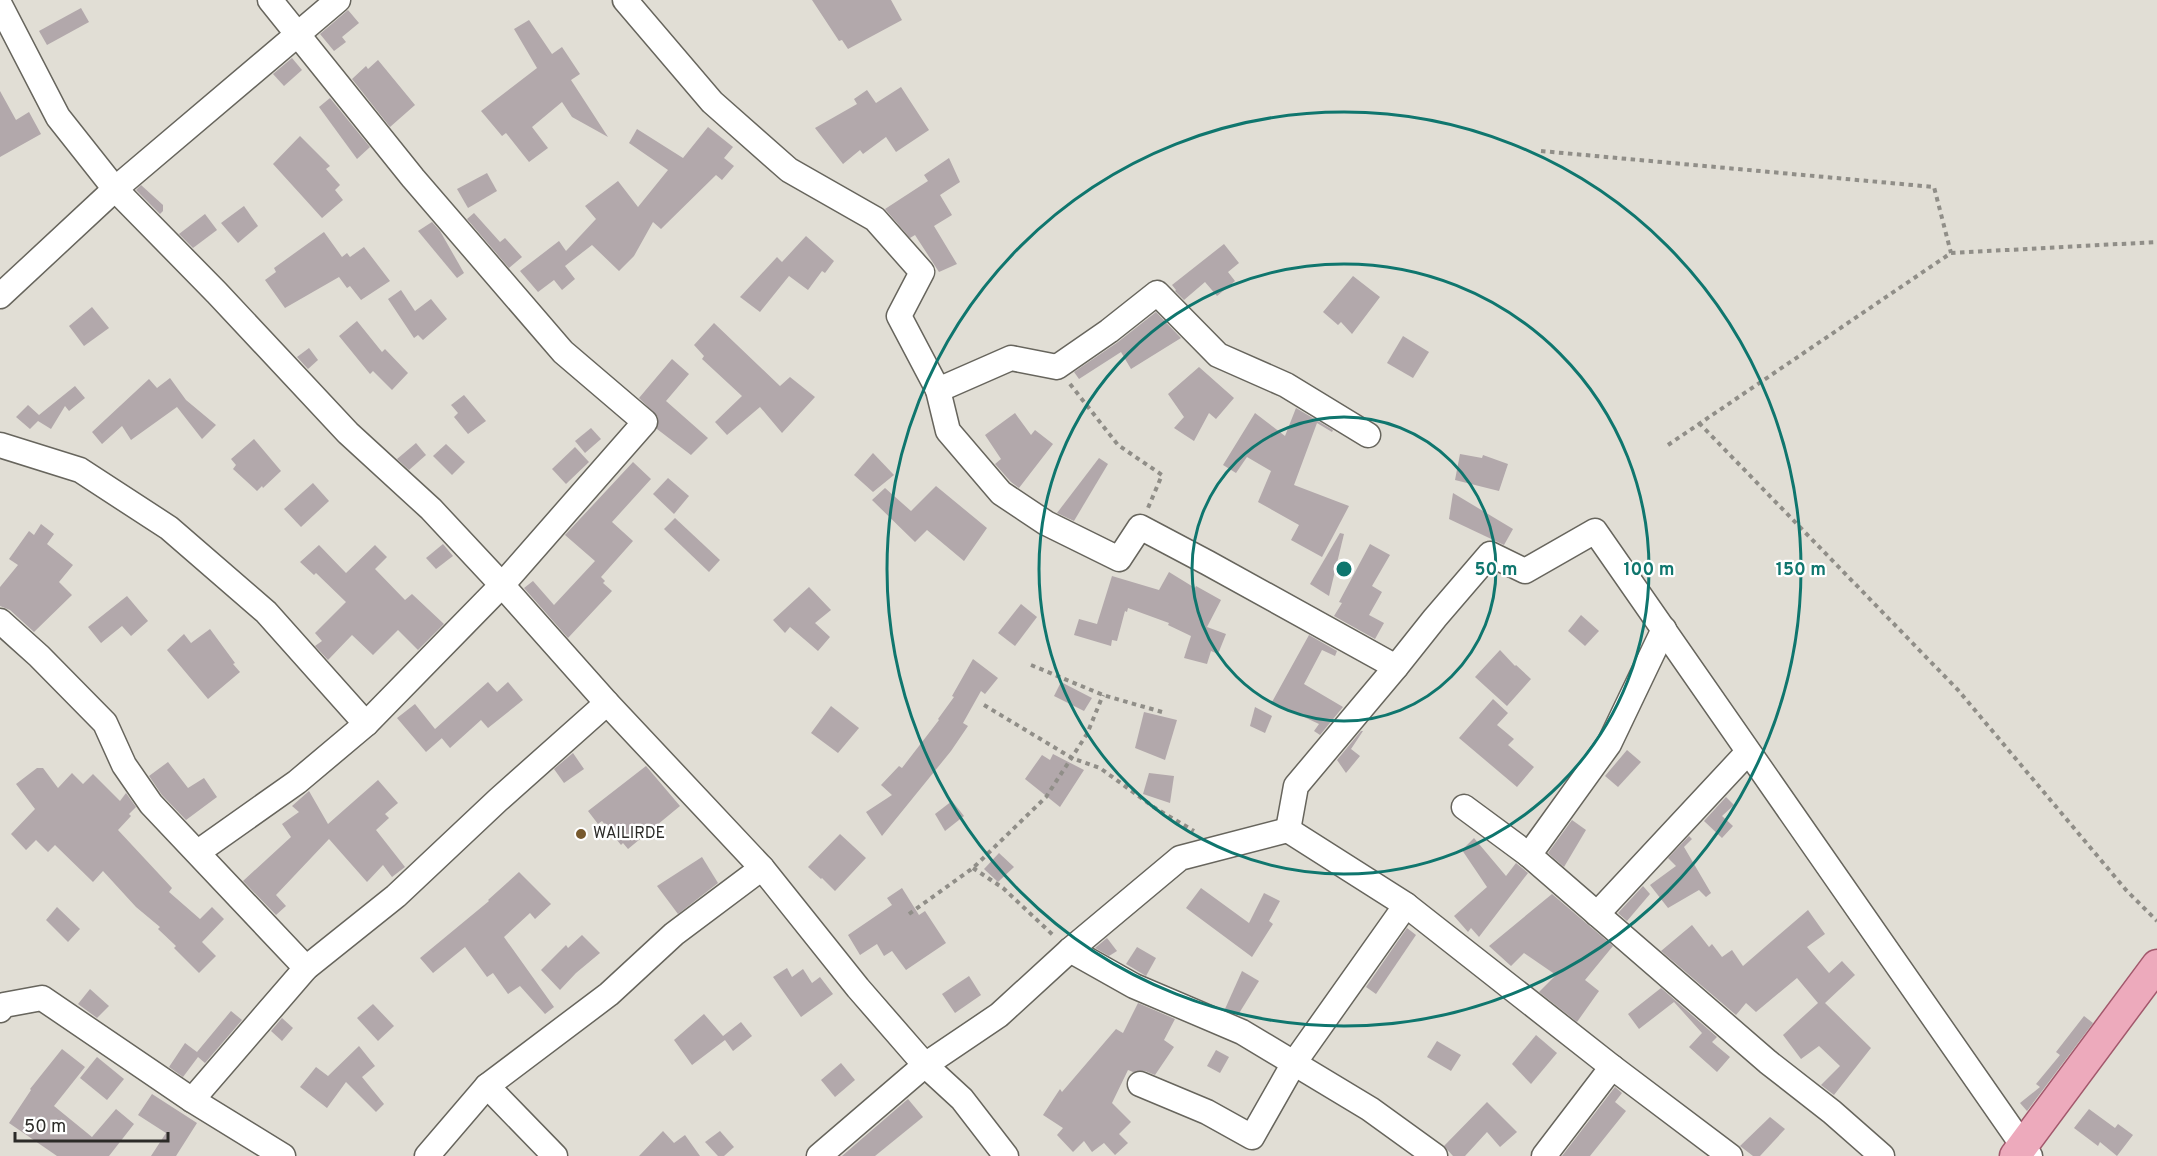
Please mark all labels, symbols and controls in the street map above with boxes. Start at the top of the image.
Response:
centre of rings [1334,559,1354,579]
text: 50 m [1474,559,1518,582]
text: 100 m [1623,559,1675,582]
text: 150 m [1776,559,1826,582]
place label: WAILIRDE [593,824,665,844]
marker: WAILIRDE [574,827,588,841]
scale bar [15,1105,168,1143]
text: 50 m [24,1116,66,1139]

